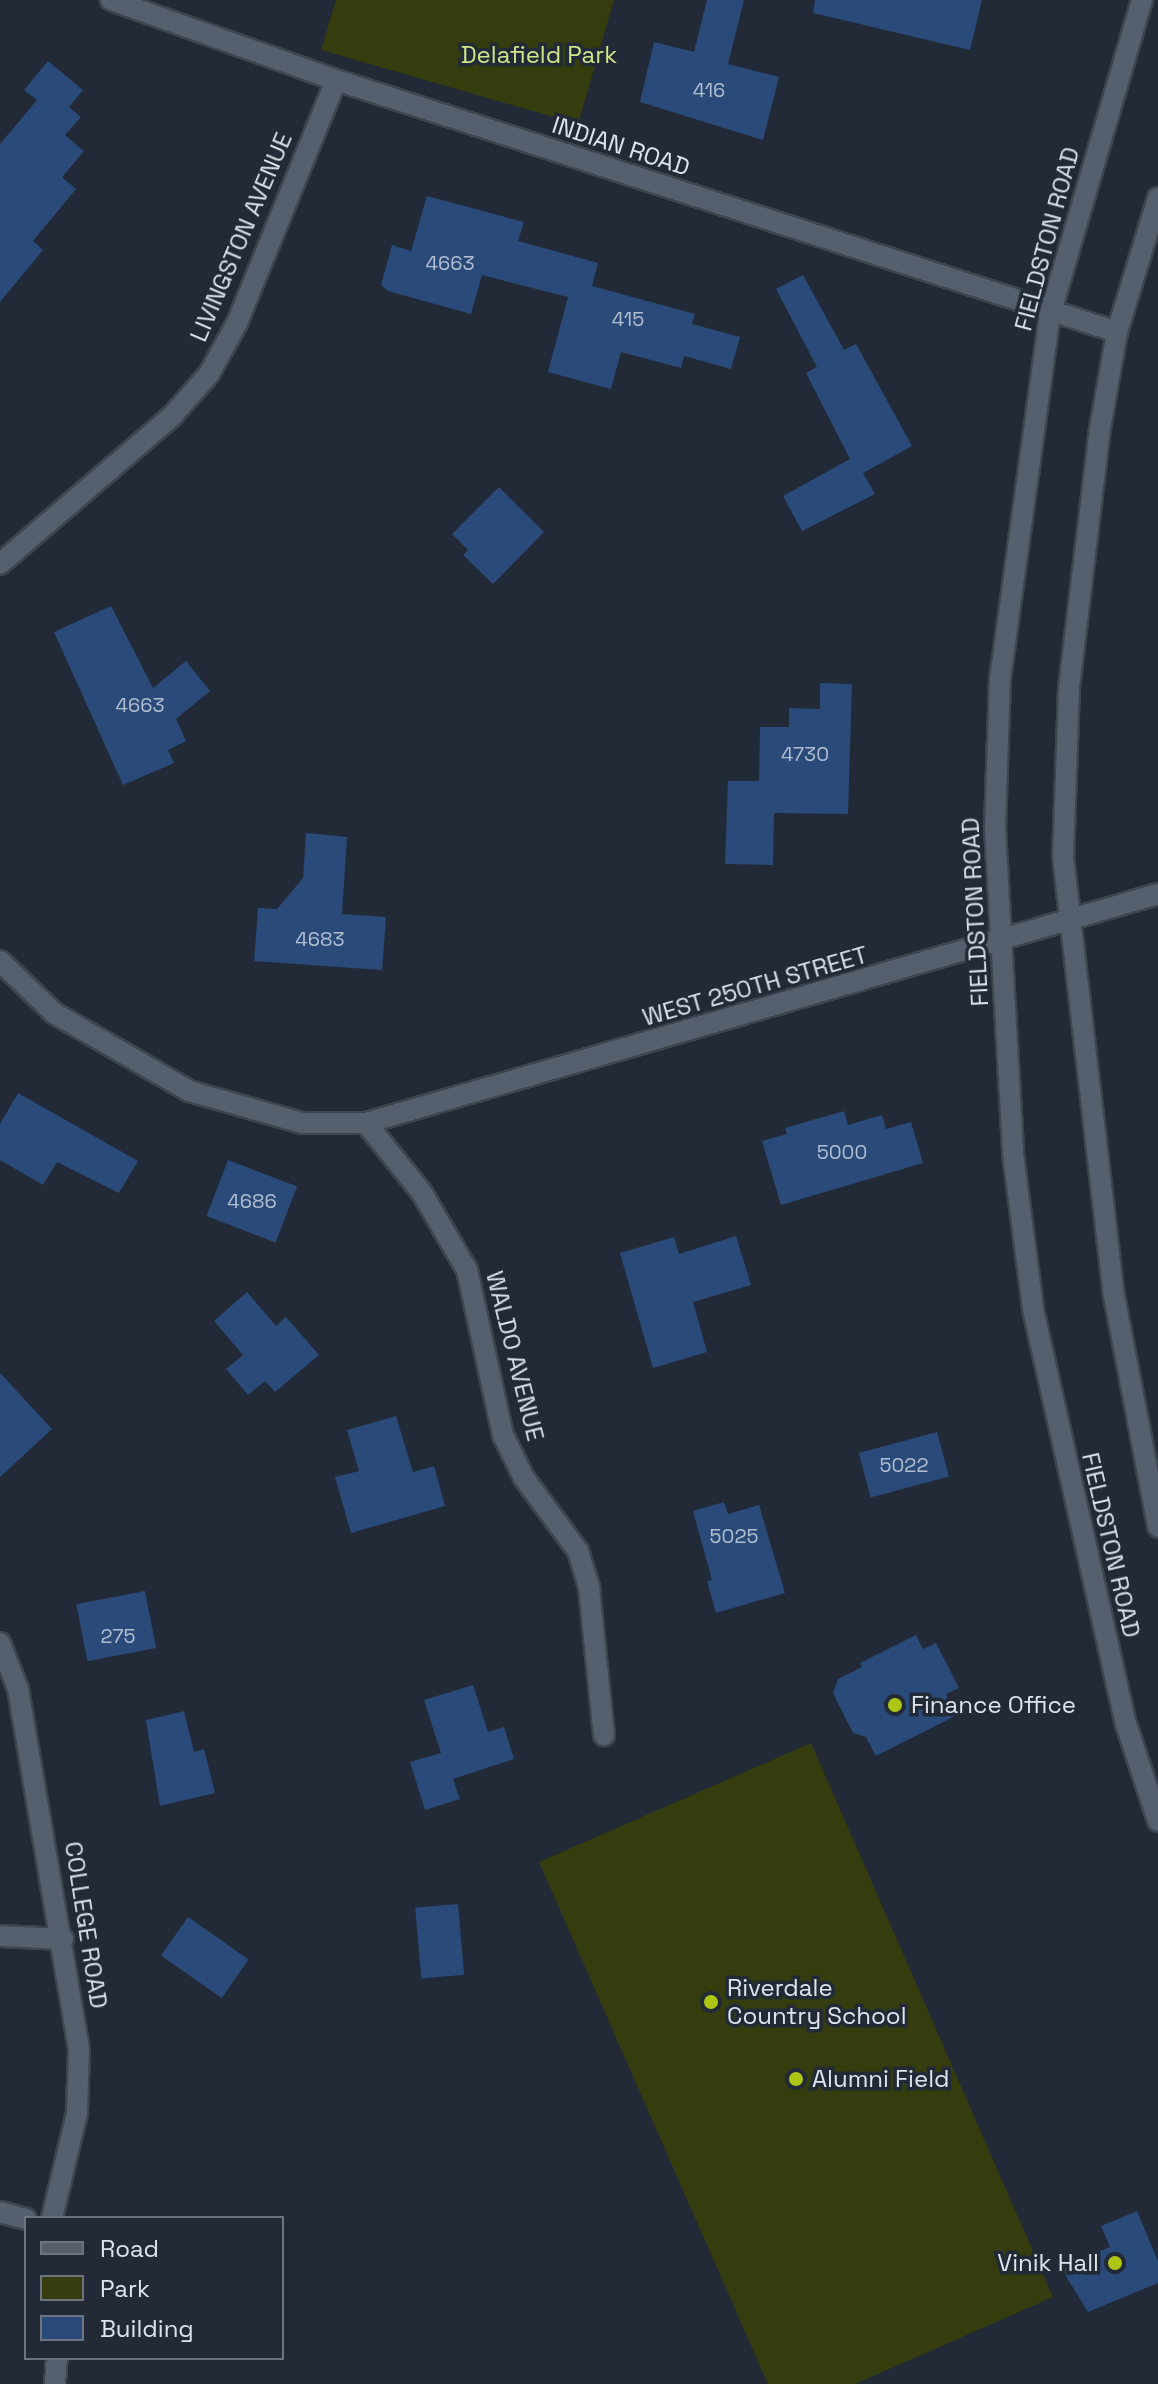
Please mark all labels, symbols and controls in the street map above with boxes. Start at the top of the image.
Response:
park label: Delafield Park [461,41,617,69]
house number: 416 [693,78,725,102]
street label: INDIAN ROAD [549,110,693,182]
street label: LIVINGSTON AVENUE [184,128,298,346]
street label: FIELDSTON ROAD [1009,144,1085,334]
house number: 4663 [425,251,475,275]
house number: 415 [612,307,644,331]
house number: 4663 [115,693,165,717]
house number: 4730 [781,742,829,766]
street label: FIELDSTON ROAD [956,817,994,1007]
house number: 4683 [295,927,345,951]
street label: WEST 250TH STREET [639,940,871,1032]
house number: 5000 [817,1140,867,1164]
house number: 4686 [227,1189,277,1213]
street label: WALDO AVENUE [480,1268,550,1444]
street label: FIELDSTON ROAD [1076,1450,1146,1640]
house number: 5022 [880,1453,928,1477]
house number: 5025 [710,1524,758,1548]
house number: 275 [100,1624,136,1648]
place label: Finance Office [911,1691,1076,1719]
marker: Finance Office [886,1696,904,1714]
street label: COLLEGE ROAD [59,1839,113,2011]
place label: Riverdale Country School [727,1974,907,2030]
marker: Riverdale Country School [702,1993,720,2011]
place label: Alumni Field [812,2065,949,2093]
marker: Alumni Field [787,2070,805,2088]
legend [24,2216,284,2360]
text: Road [100,2233,159,2264]
place label: Vinik Hall [997,2249,1099,2277]
marker: Vinik Hall [1106,2254,1124,2272]
text: Park [100,2273,150,2304]
text: Building [100,2313,194,2344]

